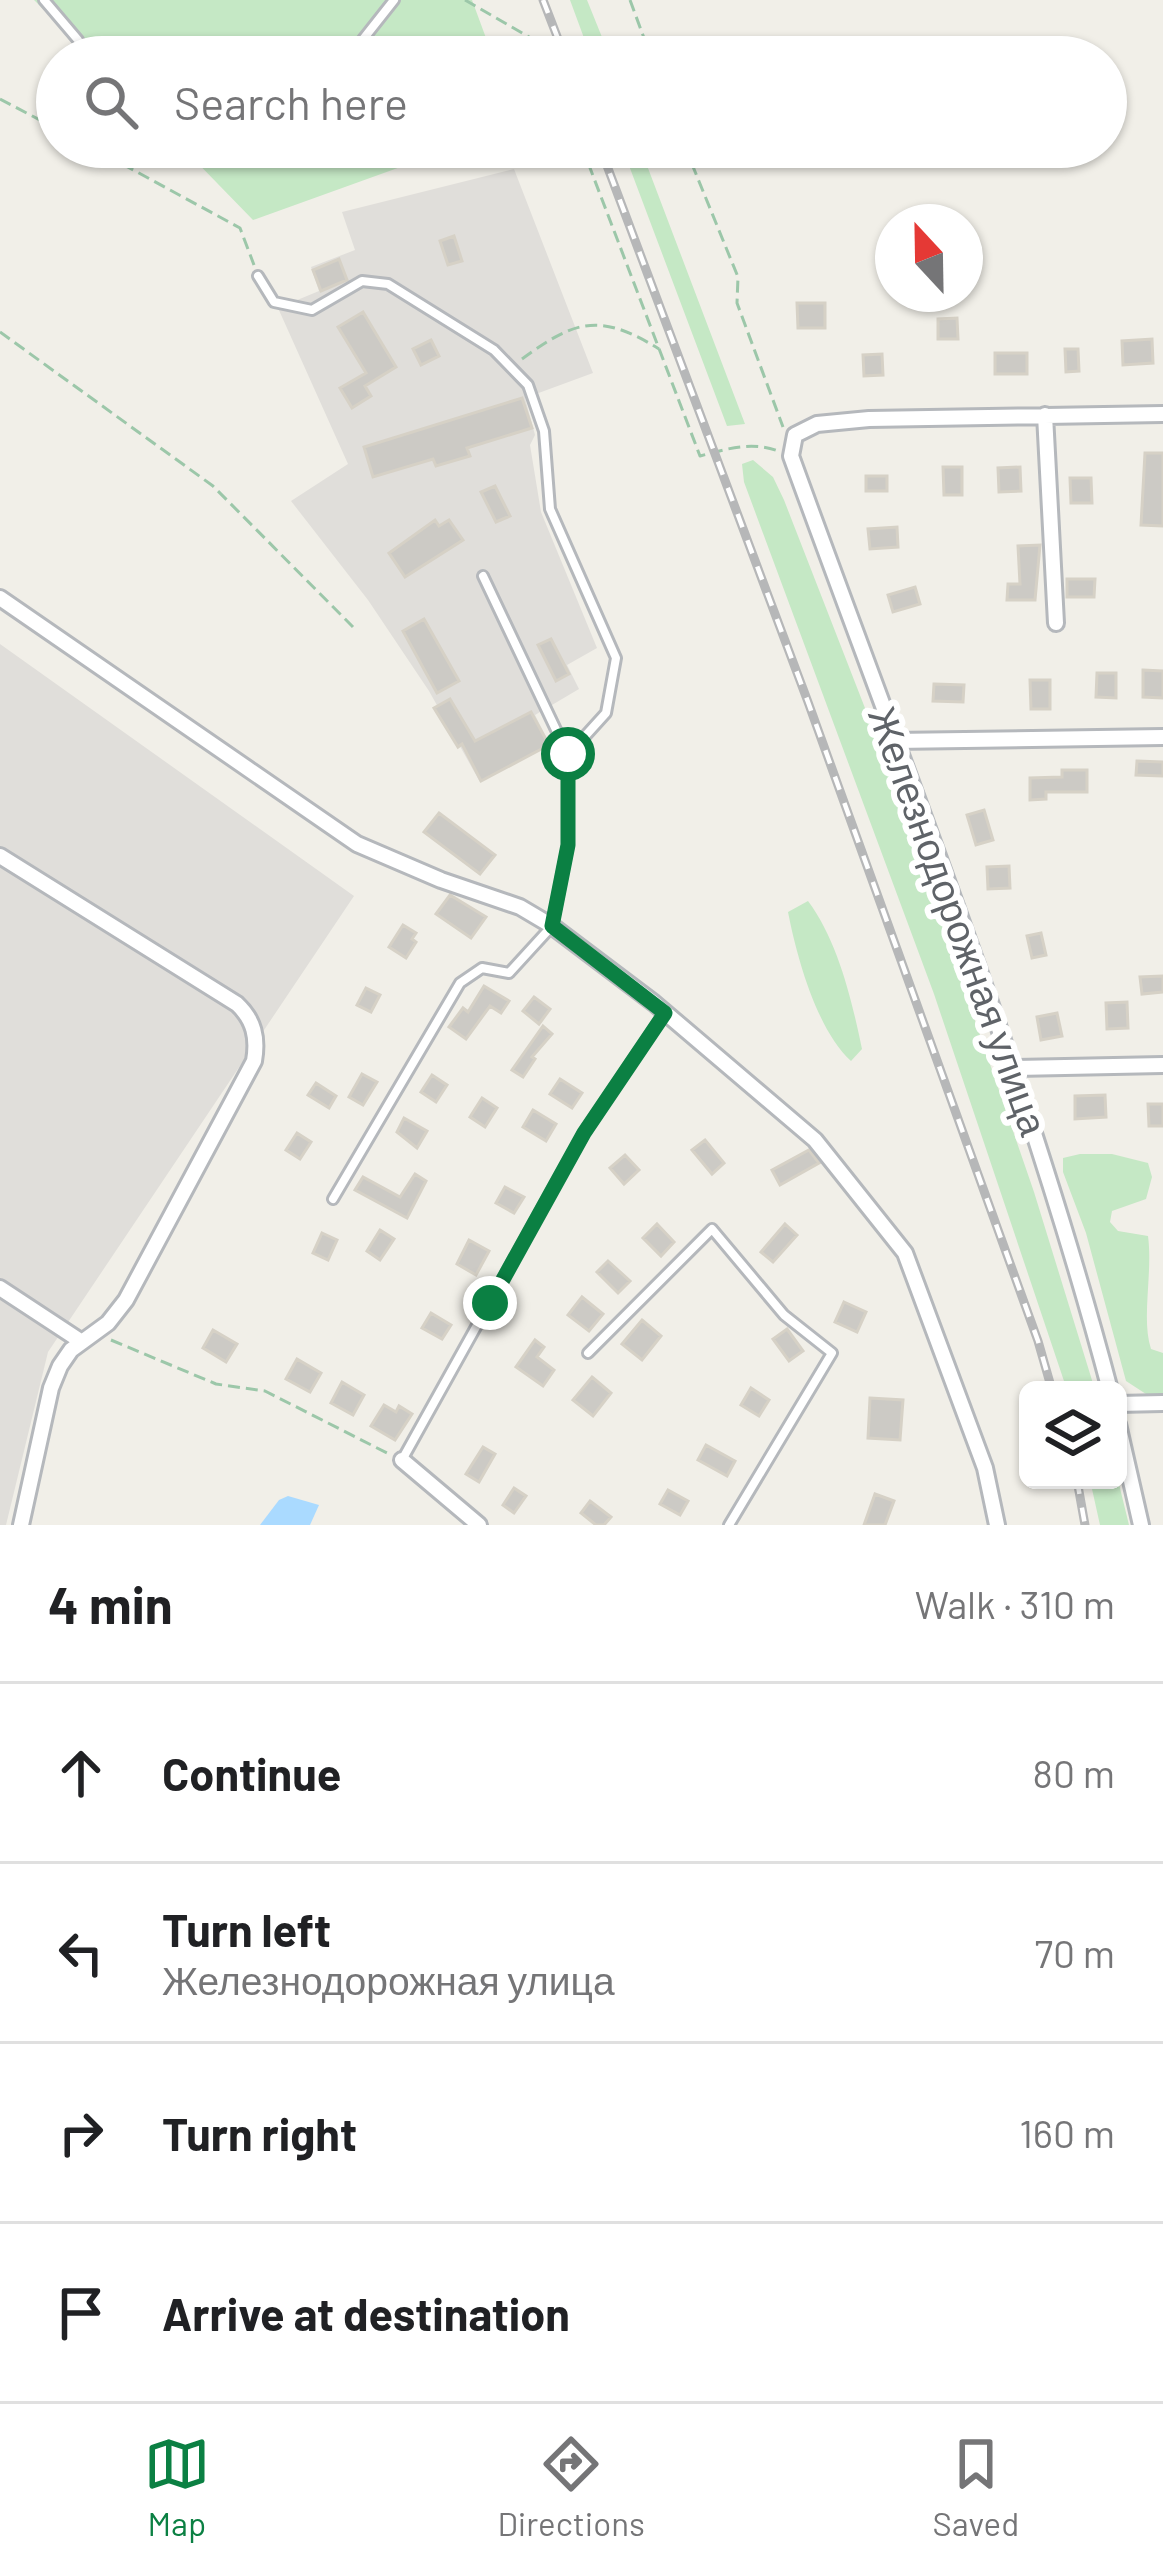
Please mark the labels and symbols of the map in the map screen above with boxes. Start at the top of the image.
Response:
north arrow [875,204,983,312]
street label: Железнодорожная улица [860,700,1059,1141]
route start [541,727,595,781]
route end [463,1276,517,1330]

